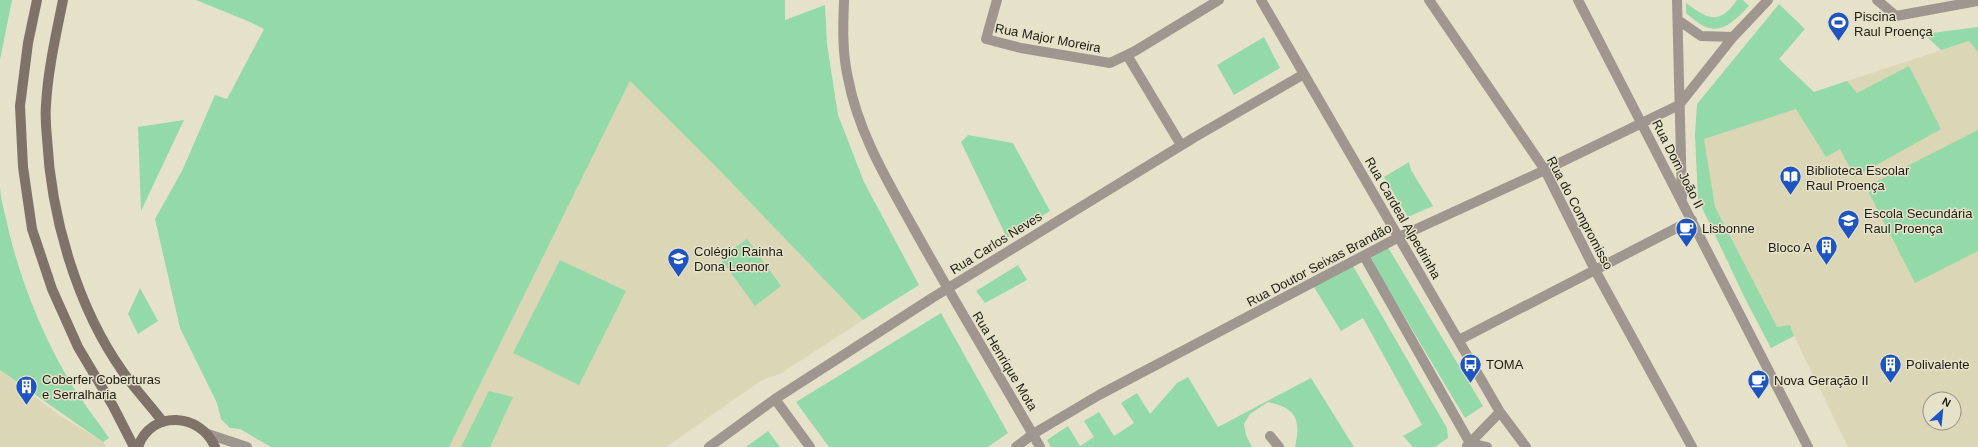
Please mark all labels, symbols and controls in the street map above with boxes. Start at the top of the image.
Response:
place label: Piscina Raul Proença [1854,9,1934,39]
sports icon: Piscina Raul Proença [1826,10,1852,43]
street label: Rua Major Moreira [994,20,1103,56]
street label: Rua Dom João II [1649,117,1707,211]
street label: Rua Cardeal Alpedrinha [1362,154,1444,282]
street label: Rua do Compromisso [1544,154,1616,272]
place label: Biblioteca Escolar Raul Proença [1806,163,1910,193]
library icon: Biblioteca Escolar Raul Proença [1777,164,1803,197]
place label: Escola Secundária Raul Proença [1864,206,1973,236]
school or university icon: Escola Secundária Raul Proença [1835,207,1861,240]
street label: Rua Carlos Neves [947,208,1045,277]
cafe icon: Lisbonne [1673,215,1699,248]
street label: Rua Doutor Seixas Brandão [1244,220,1394,310]
place label: Lisbonne [1702,221,1755,236]
building icon: Bloco A [1814,234,1840,267]
place label: Bloco A [1768,240,1812,255]
place label: Colégio Rainha Dona Leonor [694,244,784,274]
school or university icon: Colégio Rainha Dona Leonor [665,245,691,278]
street label: Rua Henrique Mota [970,309,1041,414]
bus stop icon: TOMA [1457,351,1483,384]
building icon: Polivalente [1877,351,1903,384]
place label: TOMA [1486,357,1524,372]
place label: Polivalente [1906,357,1970,372]
cafe icon: Nova Geração II [1745,367,1771,400]
place label: Coberfer Coberturas e Serralharia [42,372,161,402]
building icon: Coberfer Coberturas e Serralharia [13,373,39,406]
place label: Nova Geração II [1774,373,1869,388]
north arrow [1922,391,1962,431]
text: N [1940,395,1953,409]

